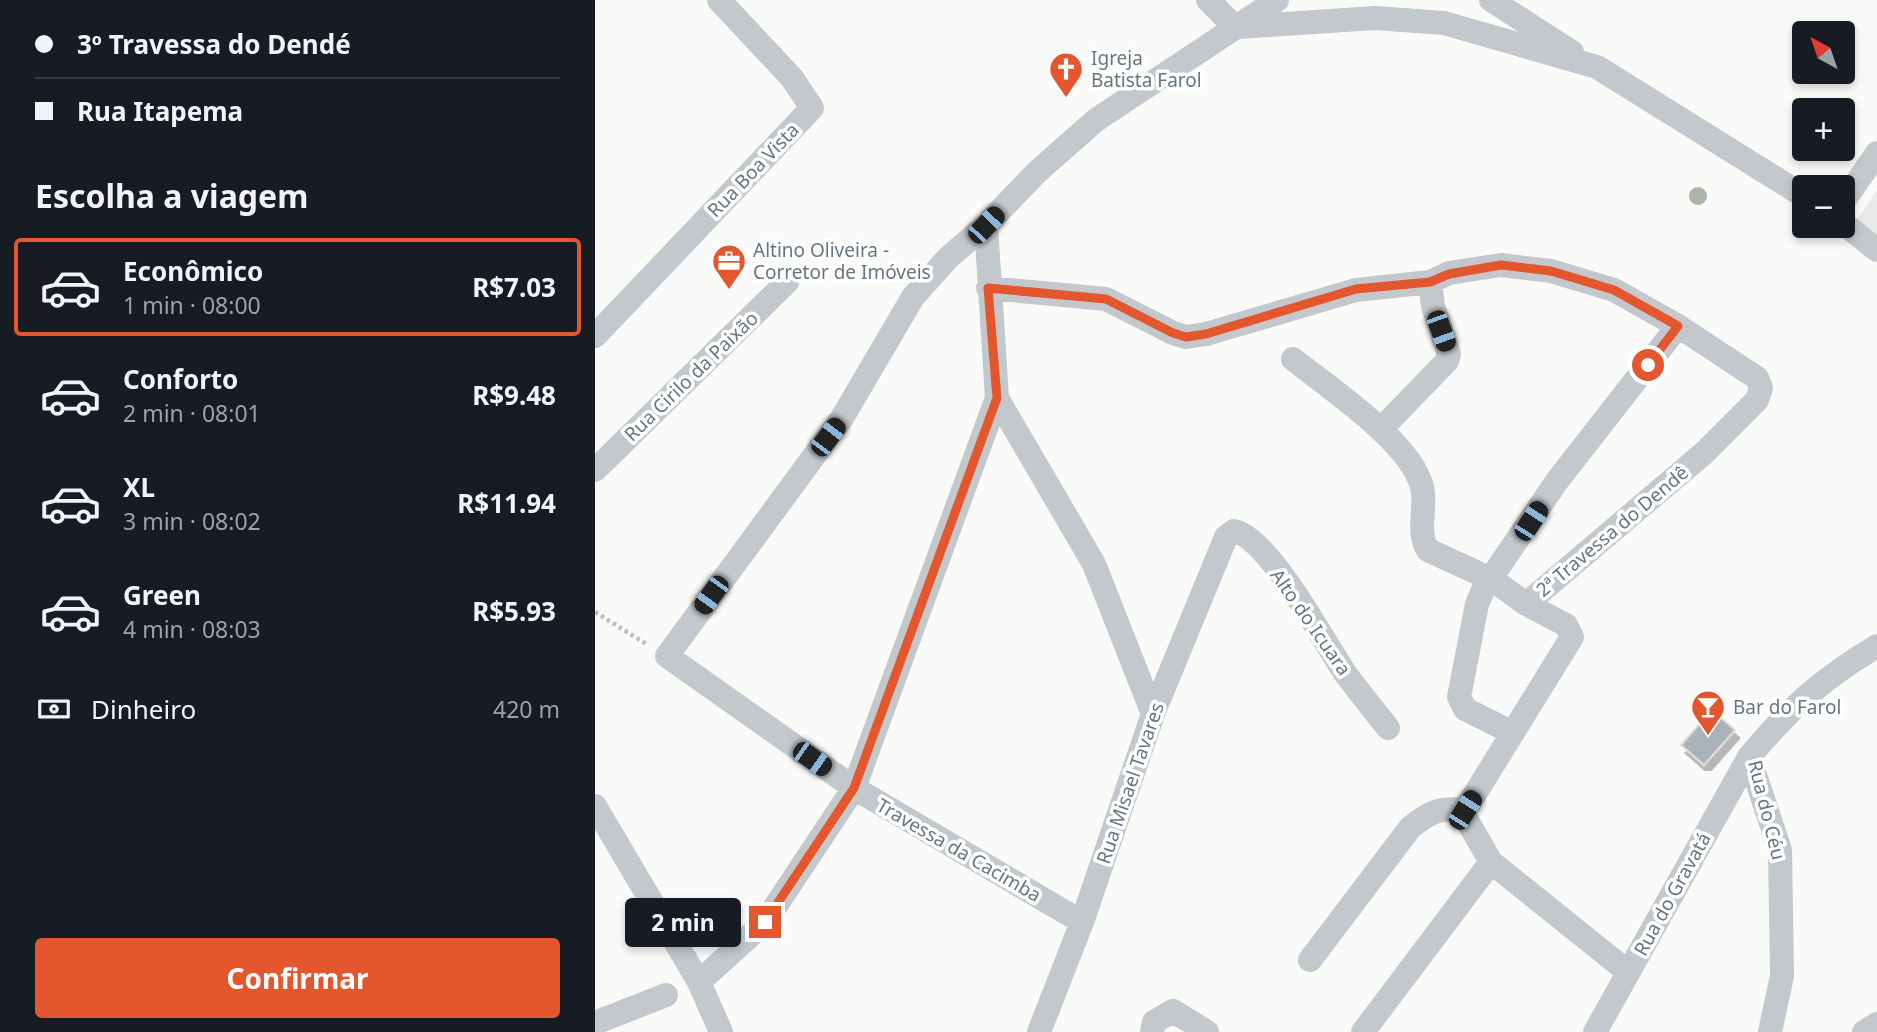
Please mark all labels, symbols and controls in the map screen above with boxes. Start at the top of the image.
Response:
north arrow [1792,21,1855,84]
map controls [1792,21,1855,238]
text: 3º Travessa do Dendé [77,26,351,62]
place label: Igreja Batista Farol [1091,45,1202,93]
church icon: Igreja Batista Farol [1047,50,1085,99]
text: Rua Itapema [77,93,243,129]
button: + [1792,98,1855,161]
street label: Rua Boa Vista [701,117,805,223]
text: Escolha a viagem [35,174,308,217]
button: − [1792,175,1855,238]
car [964,203,1009,247]
place label: Altino Oliveira - Corretor de Imóveis [753,237,931,285]
office icon: Altino Oliveira - Corretor de Imóveis [710,242,748,291]
text: Econômico [123,253,263,289]
icon: car [39,256,102,319]
text: R$7.03 [472,269,556,305]
text: 1 min · 08:00 [123,289,261,321]
street label: Rua Cirilo da Paixão [618,305,764,447]
car [1424,308,1459,354]
route start [1632,349,1664,381]
text: Conforto [123,361,238,397]
icon: car [39,364,102,427]
text: R$9.48 [472,377,556,413]
text: 2 min · 08:01 [123,397,261,429]
car [807,414,850,460]
street label: 2ª Travessa do Dendê [1530,460,1694,602]
text: XL [123,469,155,505]
icon: car [39,472,102,535]
text: R$11.94 [457,485,556,521]
car [1511,498,1552,544]
text: 3 min · 08:02 [123,505,261,537]
street label: Alto do Icuara [1265,564,1357,680]
car [691,572,732,618]
text: Green [123,577,201,613]
icon: car [39,580,102,643]
text: R$5.93 [472,593,556,629]
text: 4 min · 08:03 [123,613,261,645]
bar icon: Bar do Farol [1689,688,1727,737]
icon: cash [35,690,73,728]
text: Dinheiro [91,691,196,727]
text: 420 m [493,693,560,725]
place label: Bar do Farol [1733,694,1841,720]
street label: Rua Misael Tavares [1090,699,1170,867]
car [789,738,836,780]
street label: Rua do Céu [1742,757,1792,863]
car [1445,787,1486,833]
street label: Travessa da Cacimba [872,792,1046,908]
street label: Rua do Gravatá [1627,828,1717,960]
callout: 2 min [625,898,741,946]
text: 2 min [651,906,715,938]
route end [749,906,781,938]
button: Confirmar [35,938,560,1018]

